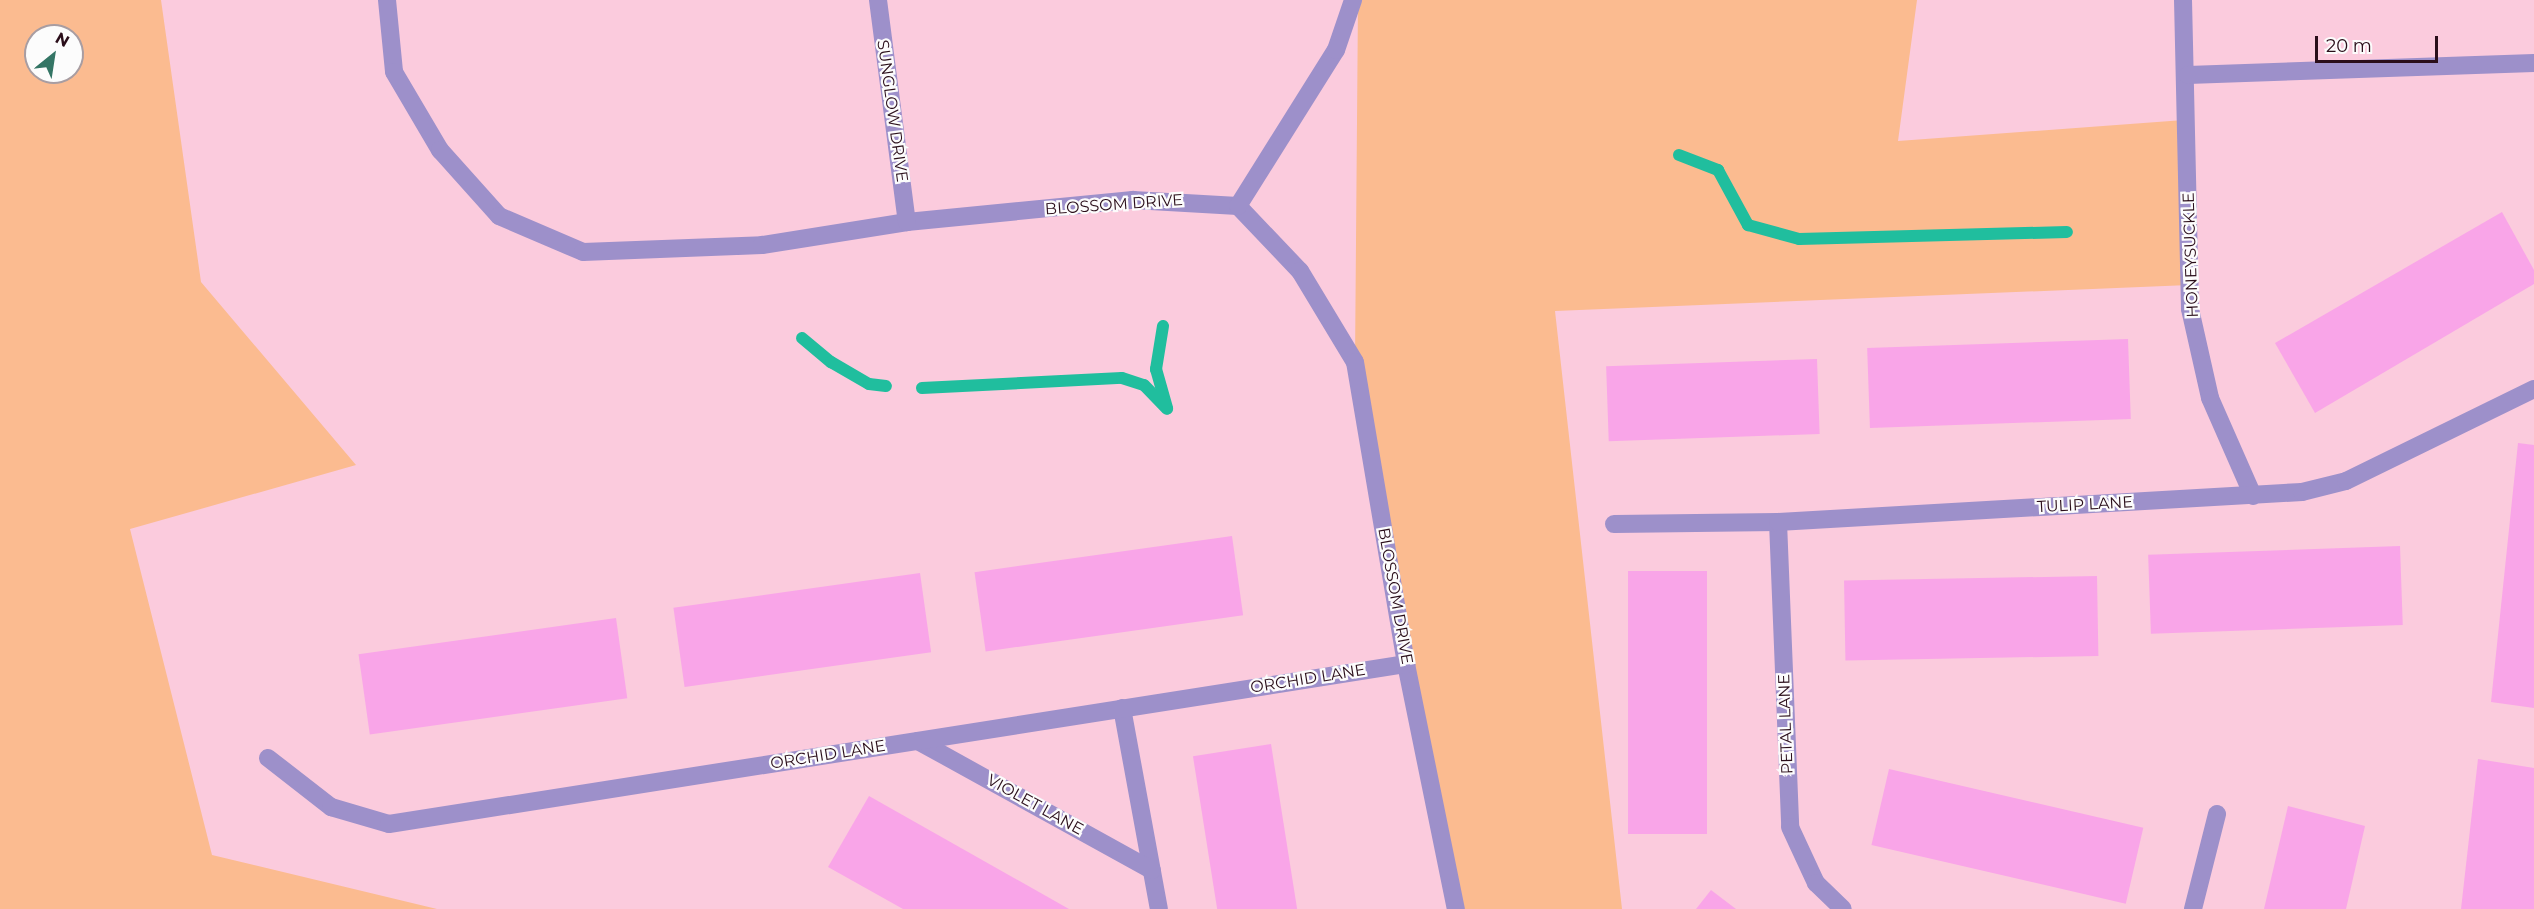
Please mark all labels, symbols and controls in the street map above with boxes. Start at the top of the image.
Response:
north arrow [24,24,84,84]
scale bar [2318,24,2441,62]
text: N [52,28,73,51]
text: 20 m [2326,35,2372,57]
street label: SUNGLOW DRIVE [873,39,911,183]
street label: BLOSSOM DRIVE [1044,191,1184,219]
street label: HONEYSUCKLE [2179,192,2203,318]
street label: TULIP LANE [2036,493,2134,517]
street label: BLOSSOM DRIVE [1374,526,1416,666]
street label: ORCHID LANE [1249,660,1367,698]
street label: PETAL LANE [1775,674,1797,774]
street label: ORCHID LANE [769,736,887,774]
street label: VIOLET LANE [983,771,1087,839]

